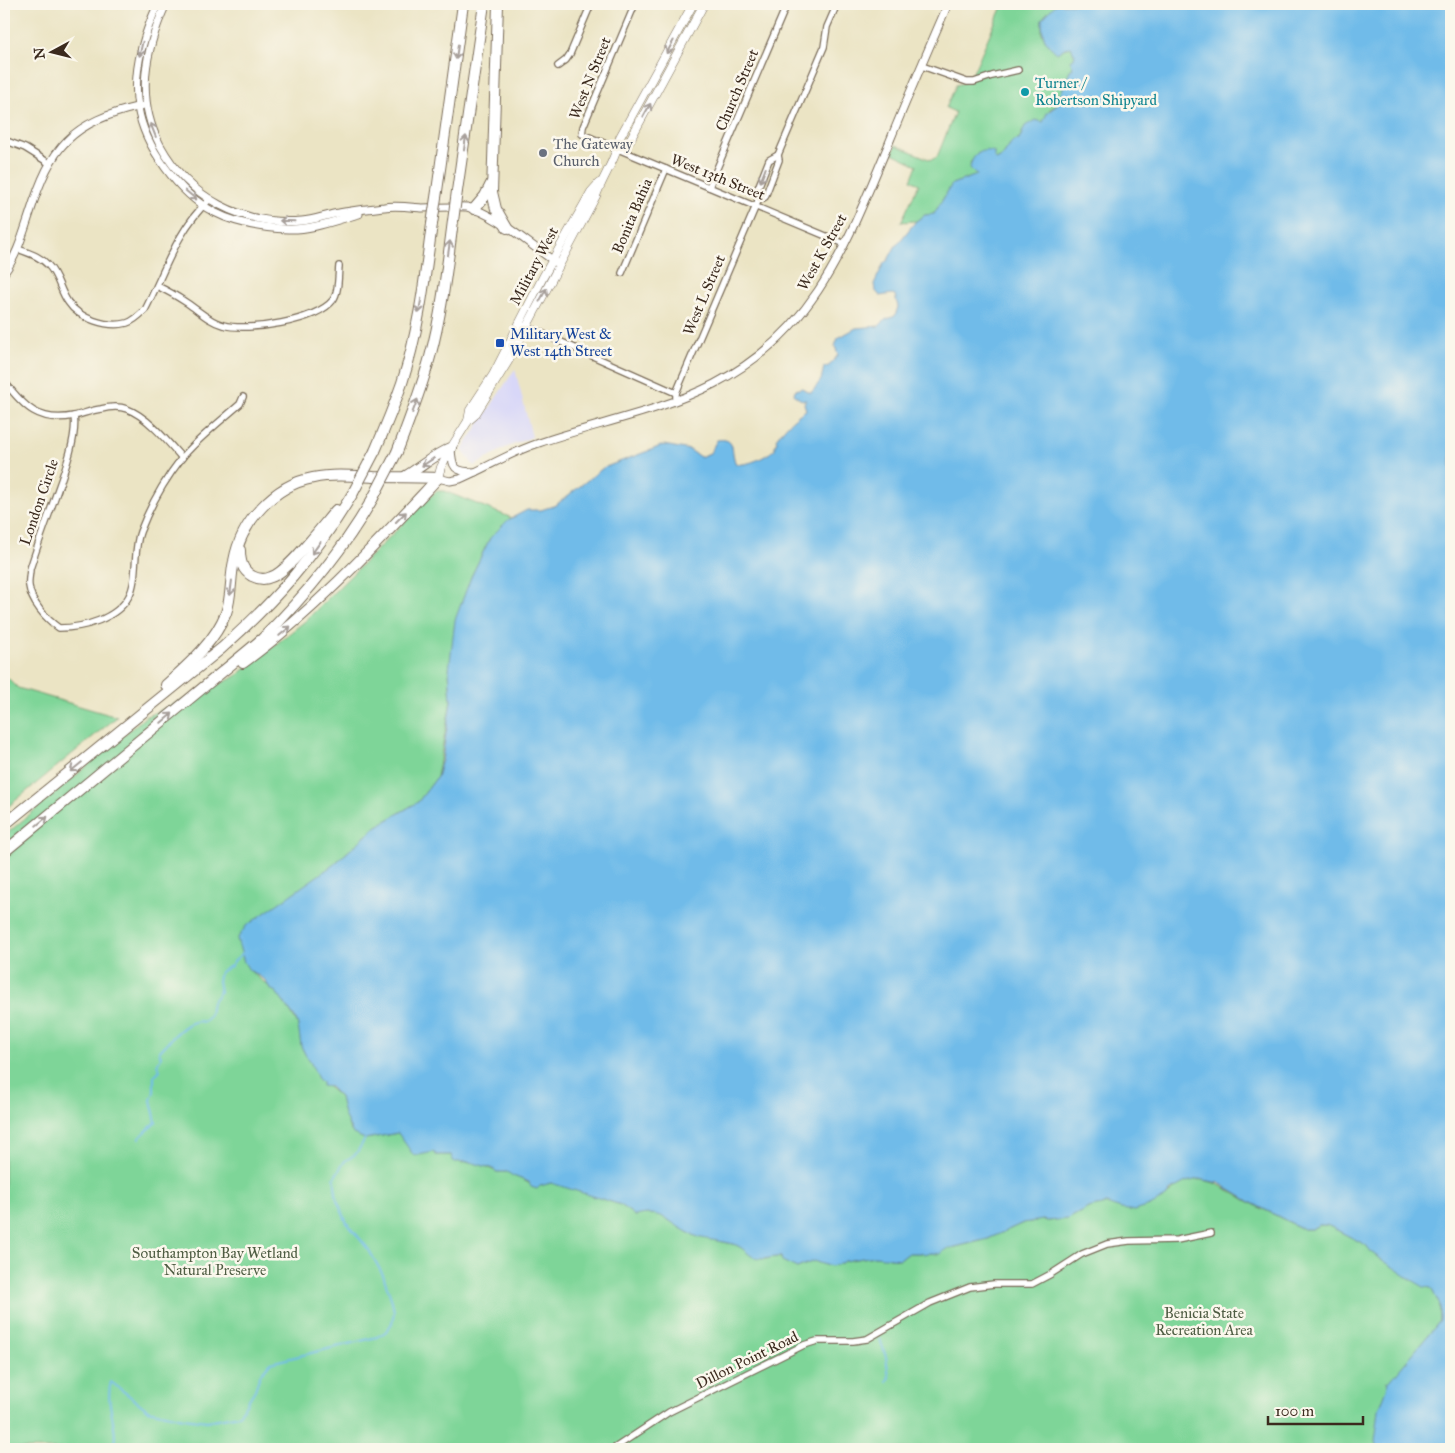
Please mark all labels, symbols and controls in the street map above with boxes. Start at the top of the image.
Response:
north arrow [28,28,78,78]
street label: West N Street [565,34,615,122]
one-way arrow [665,39,675,54]
one-way arrow [136,41,145,57]
one-way arrow [451,44,461,60]
text: N [30,46,49,60]
street label: Church Street [712,46,763,134]
place label: Turner / Robertson Shipyard [1035,74,1157,109]
marker: Turner / Robertson Shipyard [1019,86,1031,98]
one-way arrow [642,103,652,118]
one-way arrow [148,123,158,138]
one-way arrow [460,135,470,151]
place label: The Gateway Church [553,135,634,170]
marker: The Gateway Church [537,147,549,159]
street label: West 13th Street [668,150,768,204]
one-way arrow [758,167,767,183]
street label: Bonita Bahia [608,175,656,256]
one-way arrow [184,189,197,200]
street label: West K Street [794,210,851,294]
one-way arrow [280,216,296,226]
street label: Military West [506,223,562,308]
one-way arrow [445,240,455,256]
street label: West L Street [679,252,729,338]
one-way arrow [539,288,548,303]
one-way arrow [415,298,425,314]
place label: Military West & West 14th Street [510,325,613,360]
marker: Military West & West 14th Street [494,337,506,349]
one-way arrow [411,399,420,414]
street label: London Circle [16,457,62,547]
one-way arrow [421,457,435,468]
one-way arrow [395,510,407,523]
one-way arrow [311,541,322,555]
one-way arrow [226,580,236,596]
one-way arrow [278,625,291,636]
one-way arrow [161,712,174,724]
one-way arrow [69,761,82,772]
one-way arrow [35,815,48,826]
park label: Southampton Bay Wetland Natural Preserve [132,1244,299,1279]
park label: Benicia State Recreation Area [1155,1304,1254,1339]
street label: Dillon Point Road [693,1327,802,1393]
scale bar [1268,1393,1362,1425]
text: 100 m [1275,1402,1315,1420]

